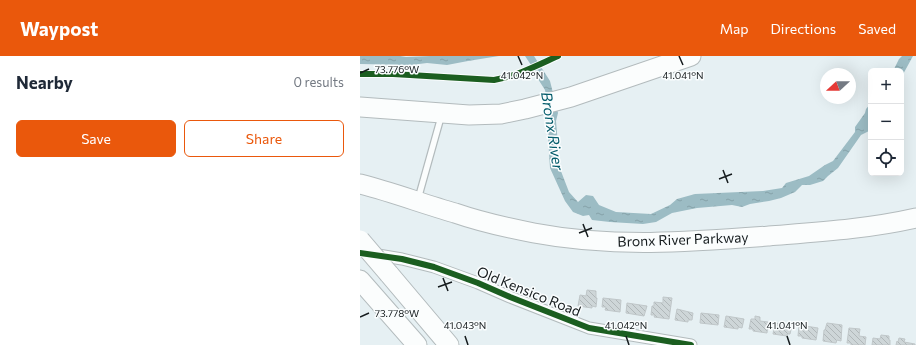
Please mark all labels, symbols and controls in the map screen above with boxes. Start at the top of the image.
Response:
text: Waypost [20,17,98,40]
text: Map [720,20,749,37]
text: Directions [771,20,836,37]
text: Saved [858,20,896,37]
text: 73.776°W [375,63,419,75]
north arrow [820,68,856,104]
map controls [868,68,904,176]
button: + [868,68,904,104]
text: 41.042°N [501,69,543,81]
text: 41.041°N [663,69,704,81]
text: Nearby [16,72,73,93]
text: 0 results [293,74,344,90]
water label: Bronx River [538,90,568,173]
button: − [868,104,904,140]
button: Save [16,120,176,157]
button: Share [184,120,344,157]
button: locate [868,140,904,176]
street label: Bronx River Parkway [617,228,749,250]
street label: Old Kensico Road [474,262,584,320]
text: 73.778°W [375,307,419,319]
text: 41.043°N [444,319,486,331]
text: 41.042°N [605,319,647,331]
text: 41.041°N [767,319,808,331]

